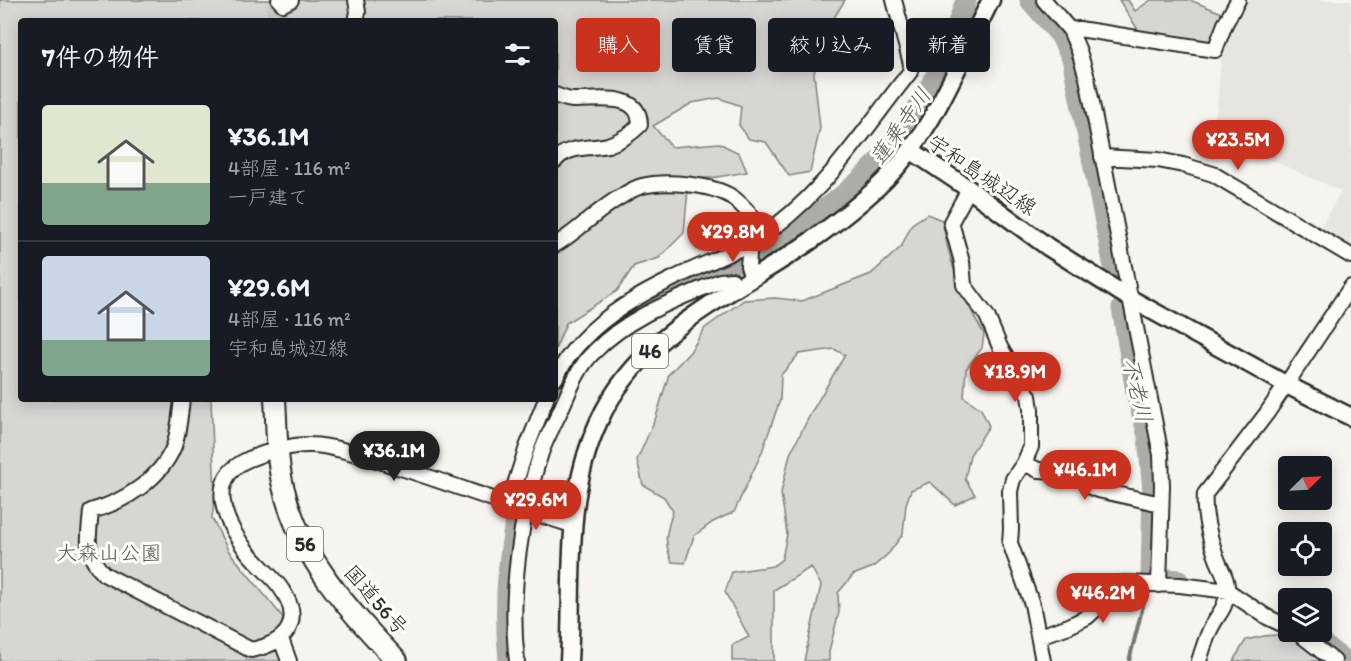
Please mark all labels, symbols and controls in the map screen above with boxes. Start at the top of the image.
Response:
chip: 購入 [576,18,660,72]
chip: 賃貸 [672,18,756,72]
chip: 絞り込み [768,18,894,72]
chip: 新着 [906,18,990,72]
icon: filters [501,38,534,71]
text: 7件の物件 [42,41,159,73]
water label: 蓮乗寺川 [864,82,937,170]
text: ¥36.1M [228,120,309,152]
pin: ¥23.5M [1189,120,1287,171]
text: ¥23.5M [1206,127,1270,151]
icon: home [90,129,162,201]
street label: 宇和島城辺線 [923,129,1041,220]
text: 4部屋 · 116 m² [228,156,351,180]
text: 一戸建て [228,185,308,209]
pin: ¥29.8M [684,212,782,263]
text: ¥29.8M [701,219,765,243]
text: ¥29.6M [228,271,310,303]
icon: home [90,280,162,352]
text: 4部屋 · 116 m² [228,307,351,331]
road number: 46 [632,334,668,368]
text: 宇和島城辺線 [228,336,348,360]
pin: ¥18.9M [966,352,1064,403]
water label: 不老川 [1117,355,1158,425]
text: ¥18.9M [984,359,1046,383]
pin: ¥36.1M [345,431,443,482]
text: ¥36.1M [363,438,425,462]
pin: ¥46.1M [1036,450,1134,501]
north arrow [1278,456,1332,510]
map controls [1278,456,1332,642]
text: ¥46.1M [1053,457,1117,481]
pin: ¥29.6M [487,480,585,531]
text: ¥29.6M [504,487,568,511]
button: locate [1278,522,1332,576]
road number: 56 [287,527,323,561]
park label: 大森山公園 [57,540,162,565]
street label: 国道56号 [339,559,414,640]
pin: ¥46.2M [1054,573,1152,624]
text: ¥46.2M [1071,580,1135,604]
button: layers [1278,588,1332,642]

